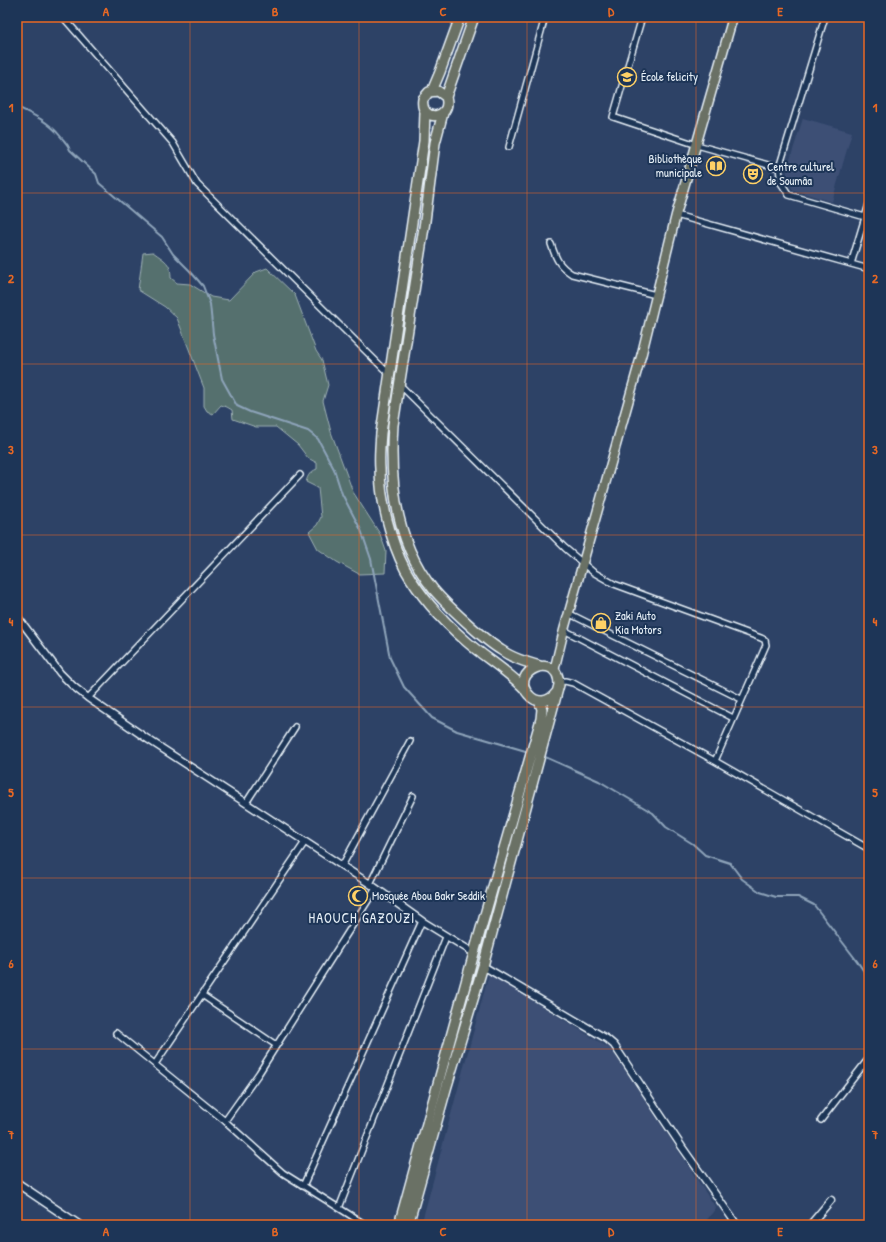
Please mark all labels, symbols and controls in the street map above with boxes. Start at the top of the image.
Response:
text: A [103,2,110,20]
text: B [272,2,279,20]
text: C [439,2,447,20]
text: D [608,2,615,20]
text: E [777,2,783,20]
school or university icon: École felicity [616,66,638,88]
place label: École felicity [641,68,698,85]
text: 1 [9,98,14,116]
text: 1 [873,98,878,116]
place label: Bibliothèque municipale [648,150,702,181]
library icon: Bibliothèque municipale [705,155,727,177]
place label: Centre culturel de Soumâa [767,158,835,189]
theatre icon: Centre culturel de Soumâa [742,163,764,185]
text: 2 [8,269,15,287]
text: 2 [872,269,879,287]
text: 3 [8,440,14,458]
text: 3 [872,440,878,458]
place label: Zaki Auto Kia Motors [615,607,662,638]
text: 4 [9,612,14,630]
shop icon: Zaki Auto Kia Motors [590,612,612,634]
text: 4 [873,612,878,630]
text: 5 [8,783,14,801]
text: 5 [872,783,878,801]
mosque icon: Mosquée Abou Bakr Seddik [347,885,369,907]
place label: Mosquée Abou Bakr Seddik [372,887,485,904]
district label: HAOUCH GAZOUZI [309,908,415,927]
text: 6 [8,954,14,972]
text: 6 [872,954,878,972]
text: 7 [7,1125,15,1143]
text: 7 [871,1125,879,1143]
text: A [103,1222,110,1240]
text: B [272,1222,279,1240]
text: C [439,1222,447,1240]
text: D [608,1222,615,1240]
text: E [777,1222,783,1240]

